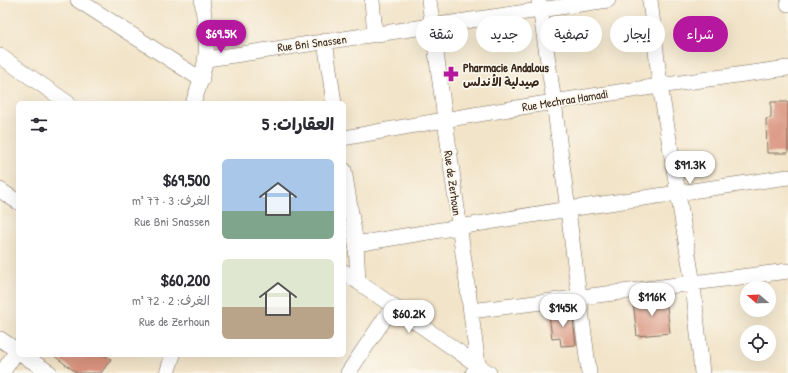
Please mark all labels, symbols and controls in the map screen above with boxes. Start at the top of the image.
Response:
chip: شقة [416,16,468,52]
chip: جديد [476,16,532,52]
chip: تصفية [540,16,602,52]
chip: إيجار [610,16,665,52]
chip: شراء [673,16,728,52]
pin: $69.5K [188,20,254,54]
text: $69.5K [205,24,237,42]
street label: Rue Bni Snassen [276,30,348,56]
place label: Pharmacie Andalous صيدلية الأندلس [463,59,549,90]
pharmacy icon: Pharmacie Andalous صيدلية الأندلس [442,65,460,83]
street label: Rue Mechraa Hamadi [521,85,609,115]
text: العقارات: 5 [262,112,334,135]
icon: filters [28,114,50,136]
street label: Rue de Zerhoun [440,149,466,217]
pin: $91.3K [657,151,723,185]
text: $91.3K [674,155,706,173]
text: $69,500 [163,168,210,191]
icon: home [254,175,302,223]
text: الغرف: 3 · 77 m² [132,191,210,209]
text: Rue Bni Snassen [134,212,210,230]
text: $60,200 [160,268,210,291]
icon: home [254,275,302,323]
north arrow [740,281,776,317]
map controls [740,281,776,361]
pin: $116K [624,283,680,317]
text: $116K [638,287,666,305]
text: الغرف: 2 · 72 m² [132,291,210,309]
pin: $145K [535,294,591,328]
text: $145K [549,298,577,316]
pin: $60.2K [376,300,442,334]
text: $60.2K [392,304,426,322]
text: Rue de Zerhoun [139,312,210,330]
button: locate [740,325,776,361]

